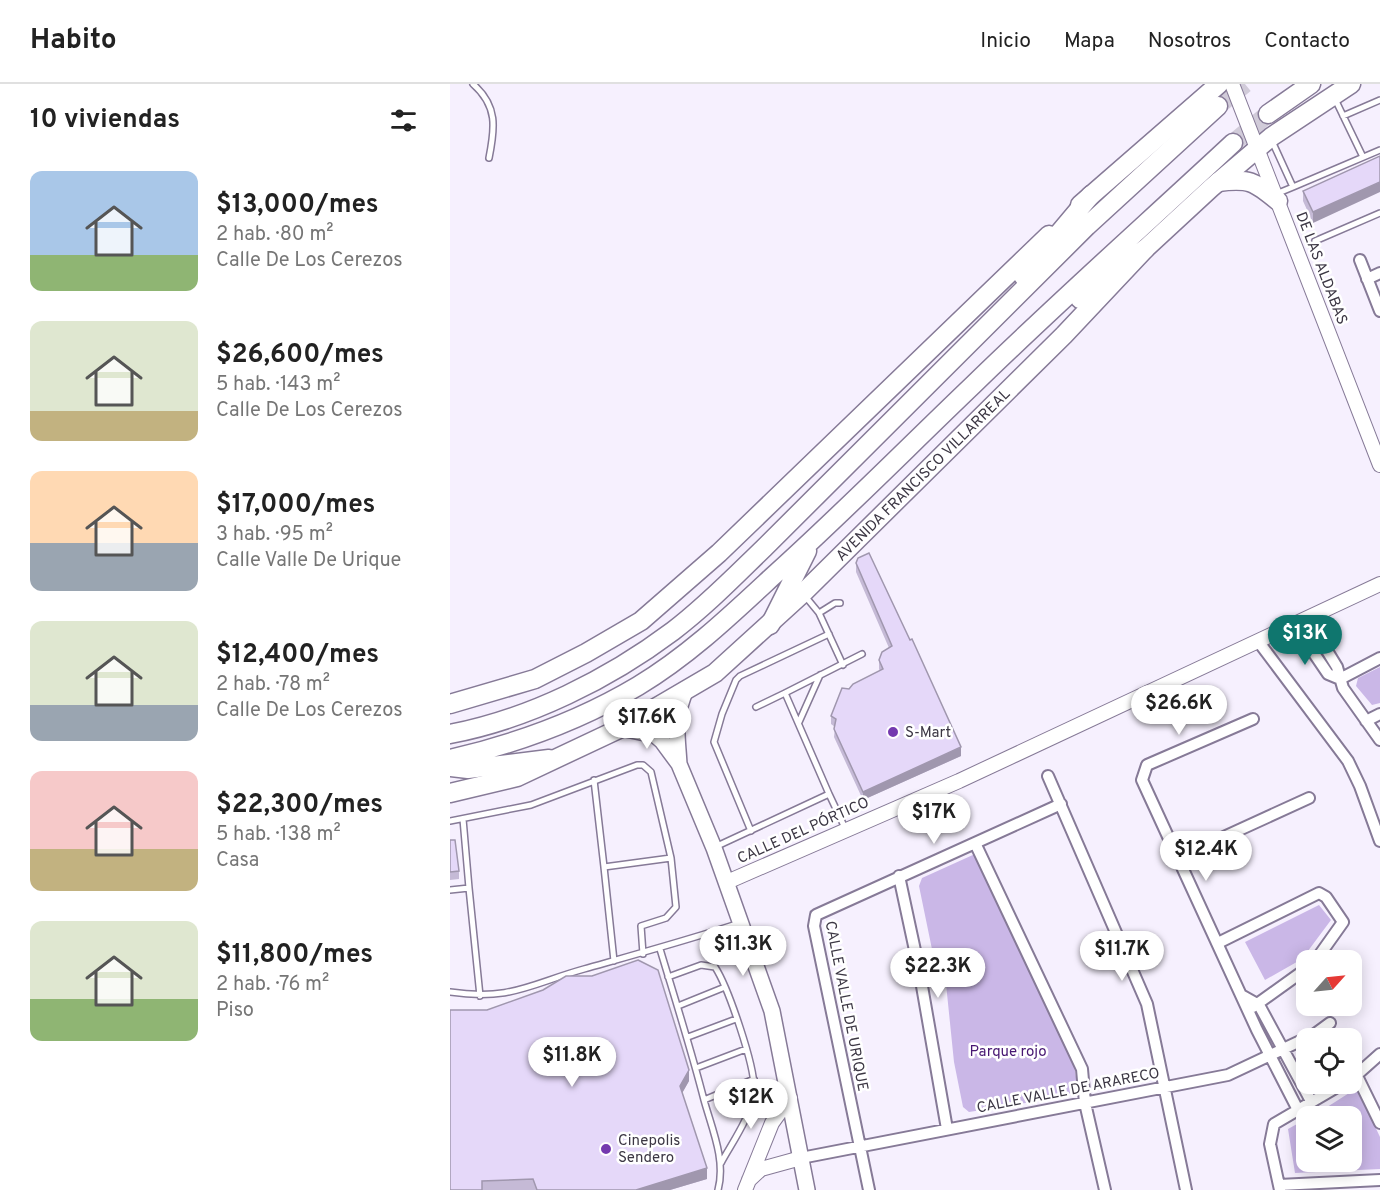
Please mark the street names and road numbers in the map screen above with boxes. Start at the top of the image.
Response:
street label: DE LAS ALDABAS [1290,210,1351,328]
street label: AVENIDA FRANCISCO VILLARREAL [833,385,1015,566]
street label: CALLE DEL PÓRTICO [734,792,873,869]
street label: CALLE VALLE DE URIQUE [820,920,871,1093]
street label: CALLE VALLE DE ARARECO [975,1064,1161,1119]

